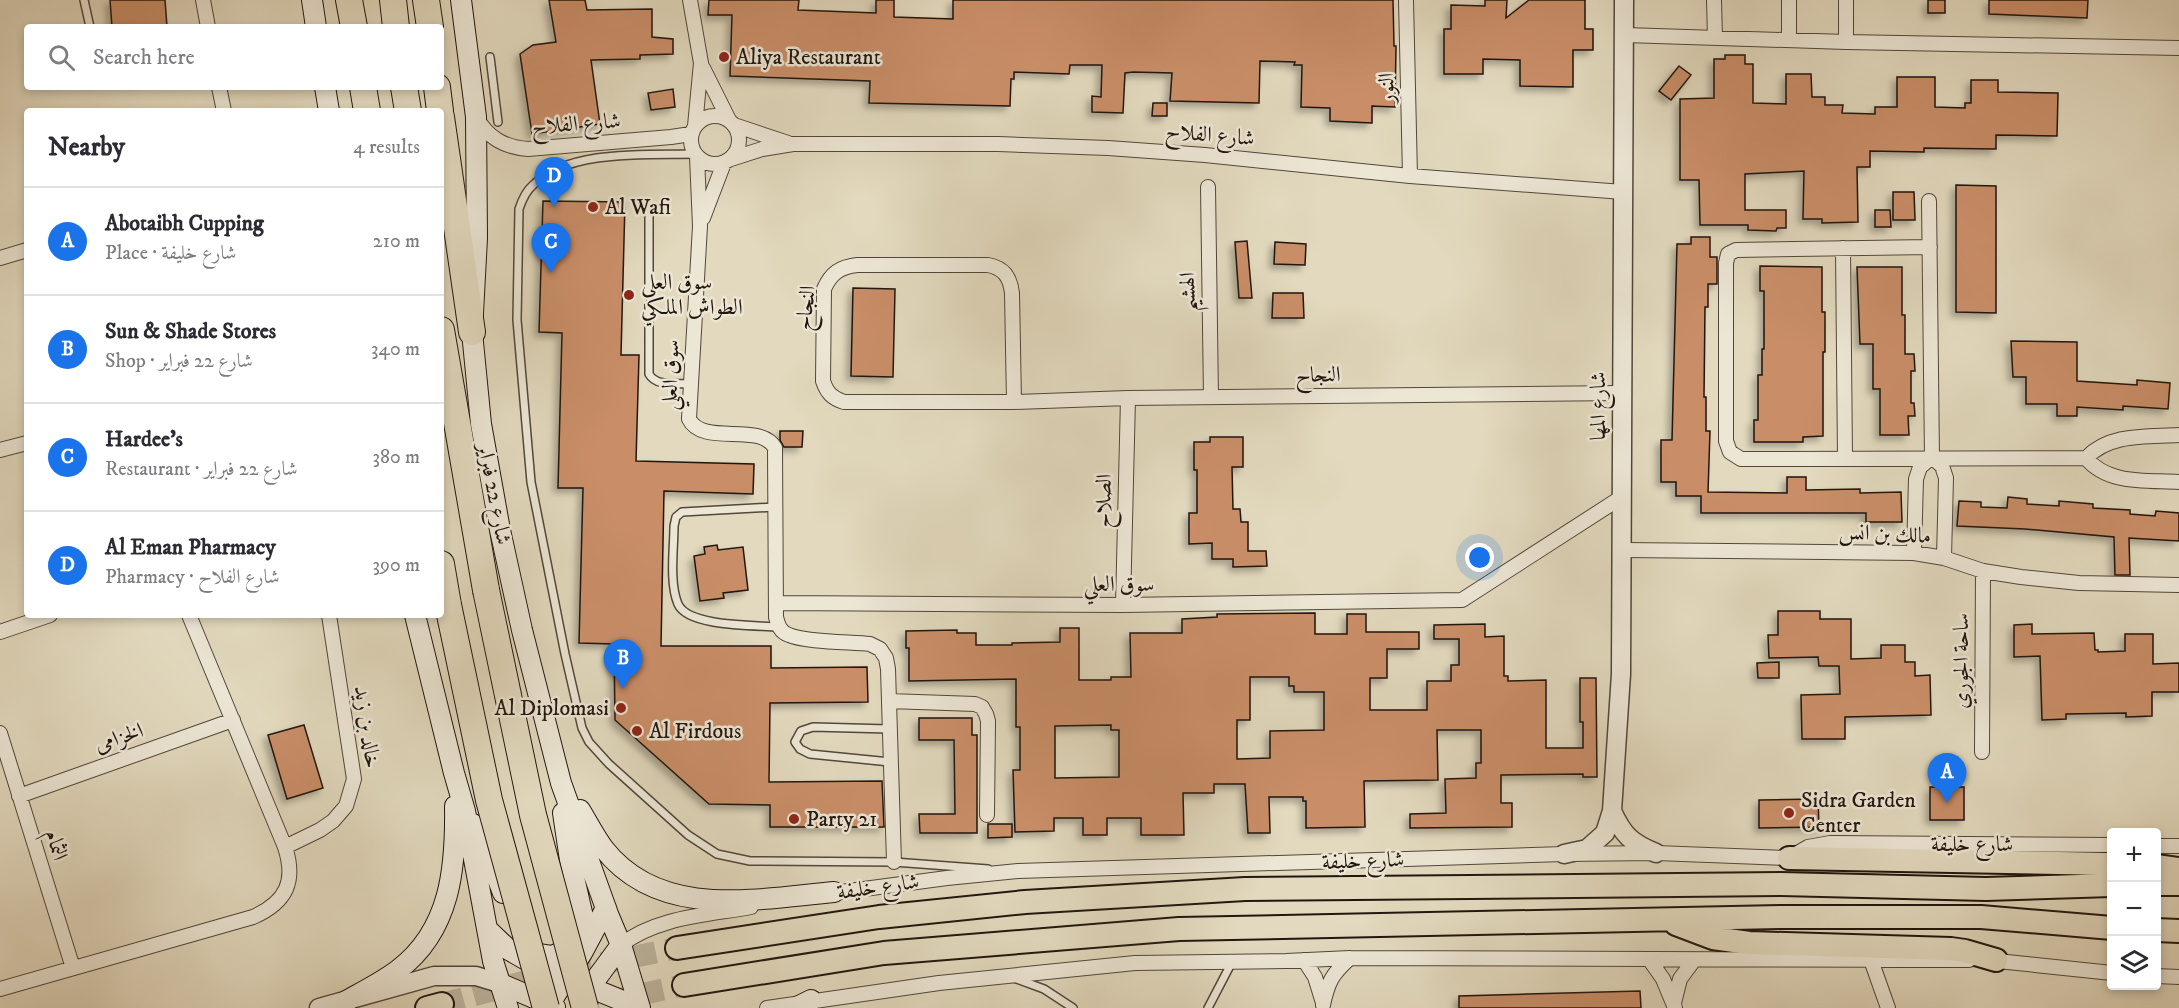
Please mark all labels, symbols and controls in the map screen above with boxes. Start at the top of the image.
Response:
search box [24,24,444,90]
icon: search [45,41,78,74]
text: Search here [93,44,195,71]
place label: Aliya Restaurant [736,44,881,71]
marker: Aliya Restaurant [717,50,731,64]
street label: النور [1373,73,1401,105]
street label: شارع الفلاح [530,107,622,146]
street label: شارع الفلاح [1164,118,1256,157]
text: Nearby [48,131,125,164]
text: 4 results [353,135,420,160]
pin: D [534,158,574,207]
place label: Al Wafi [605,194,671,221]
marker: Al Wafi [586,200,600,214]
text: Abotaibh Cupping [105,210,264,237]
pin: C [532,224,570,273]
text: A [61,229,74,254]
text: 210 m [373,229,420,254]
text: Place · شارع خليفة [105,241,236,266]
place label: سوق العلي الطواش الملكي [641,269,743,327]
street label: الهشيم [1174,272,1209,312]
street label: النجاح [790,284,827,332]
marker: سوق العلي الطواش الملكي [622,288,636,302]
text: Sun & Shade Stores [105,318,276,345]
text: B [61,337,74,362]
text: 340 m [371,337,420,362]
street label: سوق العلي [656,339,693,411]
text: Shop · شارع 22 فبراير [105,349,253,374]
street label: النجاح [1295,361,1341,394]
street label: شارع المها [1585,371,1616,441]
text: Hardee's [105,426,183,453]
street label: شارع 22 فبراير [467,439,517,548]
text: C [61,445,74,470]
text: 380 m [372,445,420,470]
text: Restaurant · شارع 22 فبراير [105,457,298,482]
street label: الصلاح [1090,474,1123,528]
street label: مالك بن انس [1838,518,1932,551]
text: Al Eman Pharmacy [105,534,276,561]
your location [1465,543,1494,572]
text: D [60,553,75,578]
text: 390 m [372,553,420,578]
text: Pharmacy · شارع الفلاح [105,565,280,590]
street label: سوق العلي [1083,571,1155,605]
street label: ساحة الجوري [1948,613,1978,709]
pin: B [604,640,642,689]
street label: خالد بن زيد [348,684,386,770]
place label: Al Diplomasi [495,695,609,722]
marker: Al Diplomasi [614,701,628,715]
street label: الخزامى [91,717,147,759]
place label: Al Firdous [649,718,741,745]
marker: Al Firdous [630,724,644,738]
pin: A [1928,754,1966,803]
place label: Sidra Garden Center [1801,787,1916,839]
place label: Party 21 [806,806,877,833]
marker: Sidra Garden Center [1782,806,1796,820]
marker: Party 21 [787,812,801,826]
street label: الثمام [34,826,74,865]
map controls [2107,828,2161,990]
button: + [2107,828,2161,882]
street label: شارع خليفة [1931,831,2013,862]
street label: شارع خليفة [1321,846,1405,880]
street label: شارع خليفة [835,868,921,910]
button: − [2107,882,2161,936]
button: layers [2107,936,2161,990]

